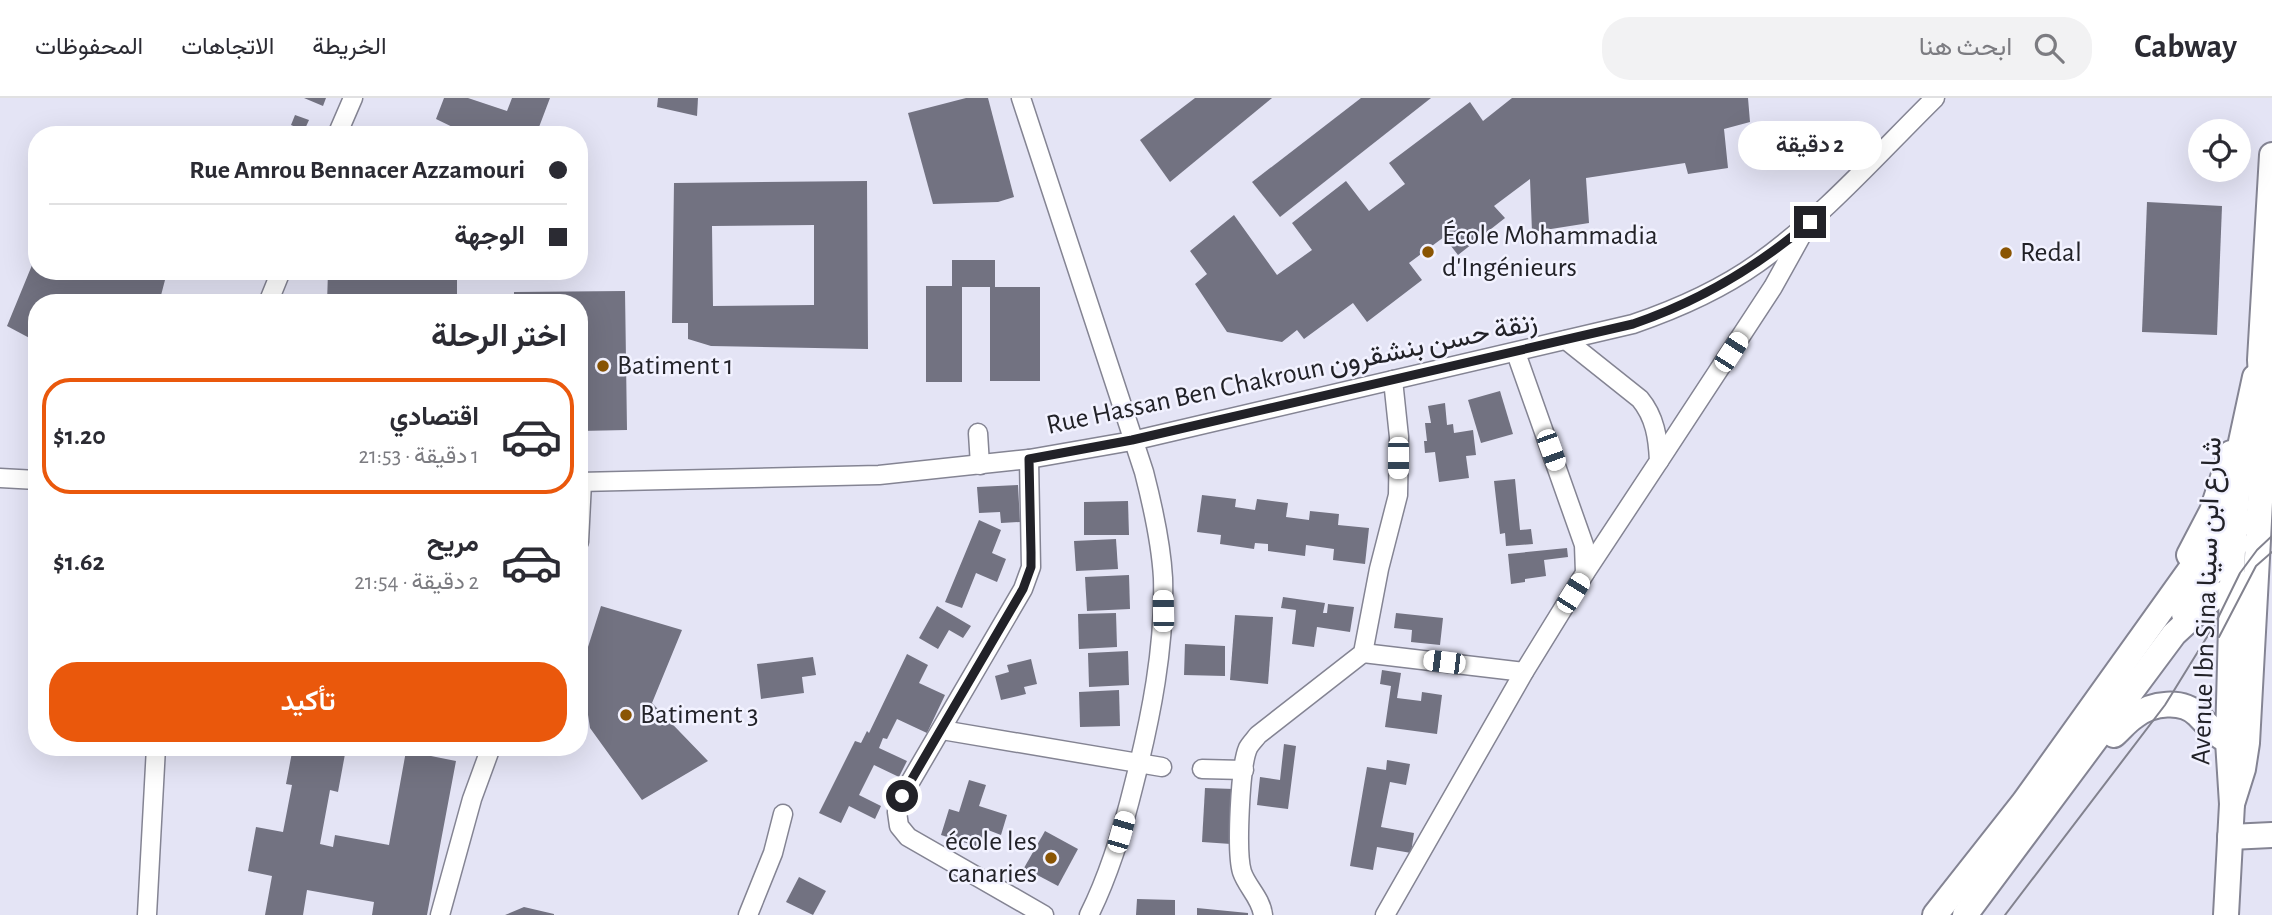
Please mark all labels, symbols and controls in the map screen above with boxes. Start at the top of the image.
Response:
search box [1602,17,2092,80]
icon: search [2030,29,2068,67]
text: Cabway [2134,31,2237,64]
text: ابحث هنا [1919,34,2012,60]
text: المحفوظات [35,35,143,59]
text: الاتجاهات [181,35,274,59]
text: الخريطة [312,35,387,59]
map controls [2188,119,2251,182]
button: locate [2188,119,2251,182]
callout: 2 دقيقة [1738,121,1882,170]
text: 2 دقيقة [1776,134,1844,157]
text: Rue Amrou Bennacer Azzamouri [189,157,525,183]
route end [1794,206,1826,238]
place label: École Mohammadia d'Ingénieurs [1442,219,1658,282]
text: الوجهة [454,223,525,249]
place label: Redal [2020,239,2082,267]
marker: École Mohammadia d'Ingénieurs [1420,244,1436,260]
marker: Redal [1998,245,2014,261]
street label: Rue Hassan Ben Chakroun زنقة حسن بنشقرون [1044,308,1540,442]
text: اختر الرحلة [431,320,567,352]
car [1711,329,1752,375]
place label: Batiment 1 [617,352,734,380]
marker: Batiment 1 [595,358,611,374]
text: اقتصادي [390,404,479,430]
icon: car [500,405,563,468]
text: $1.20 [53,423,106,449]
car [1534,427,1569,473]
street label: Avenue Ibn Sina شارع ابن سينا [2187,436,2230,766]
car [1388,437,1409,479]
text: 1 دقيقة · 21:53 [358,445,479,468]
text: مريح [427,530,479,556]
icon: car [500,531,563,594]
text: $1.62 [53,549,105,575]
car [1553,570,1594,616]
text: 2 دقيقة · 21:54 [354,571,479,594]
car [1153,590,1174,632]
car [1422,649,1467,675]
button: تأكيد [49,662,567,742]
place label: Batiment 3 [640,701,759,729]
marker: Batiment 3 [618,707,634,723]
route start [886,780,918,812]
car [1106,809,1137,855]
place label: école les canaries [945,828,1037,888]
marker: école les canaries [1043,850,1059,866]

